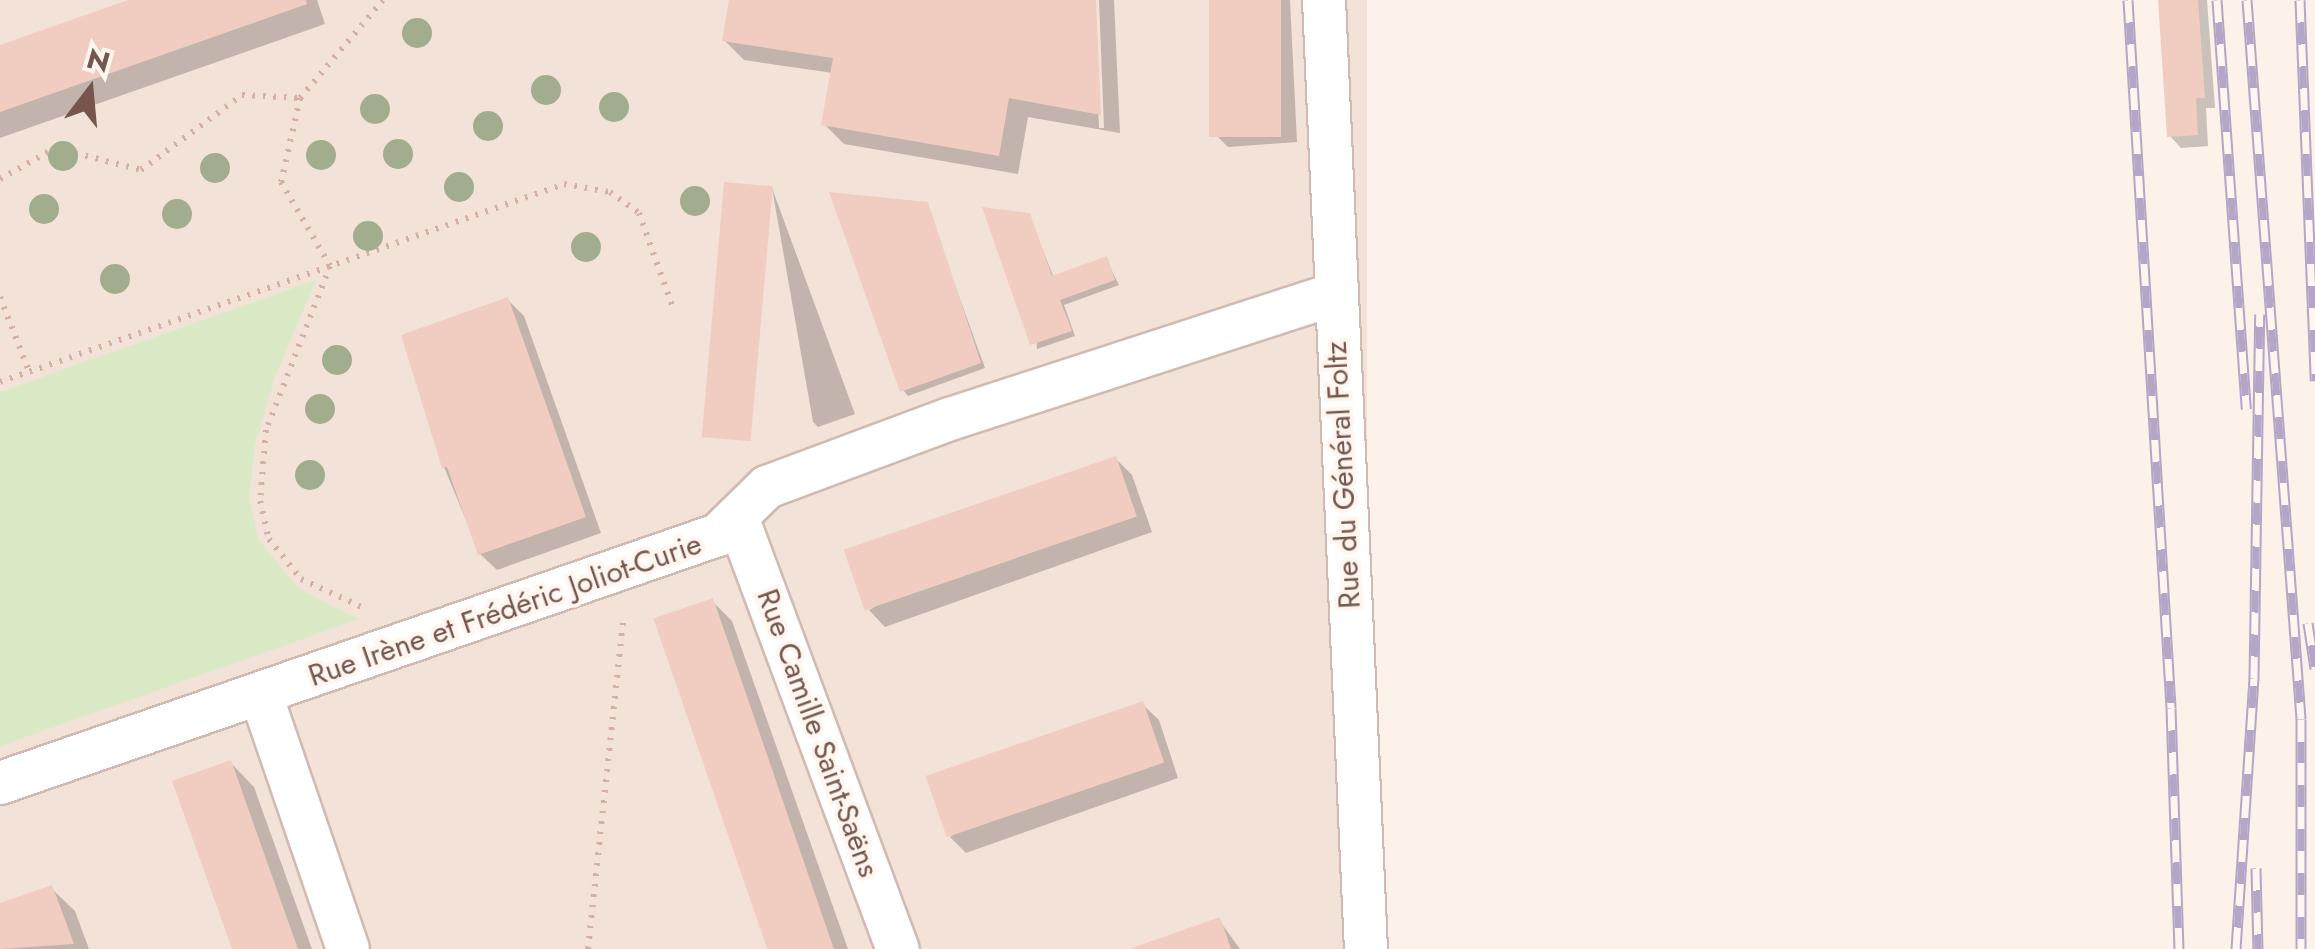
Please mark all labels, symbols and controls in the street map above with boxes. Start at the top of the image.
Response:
text: N [82,38,115,83]
north arrow [40,40,140,140]
street label: Rue du Général Foltz [1318,340,1368,610]
street label: Rue Irène et Frédéric Joliot-Curie [304,526,706,694]
street label: Rue Camille Saint-Saëns [749,584,887,882]

